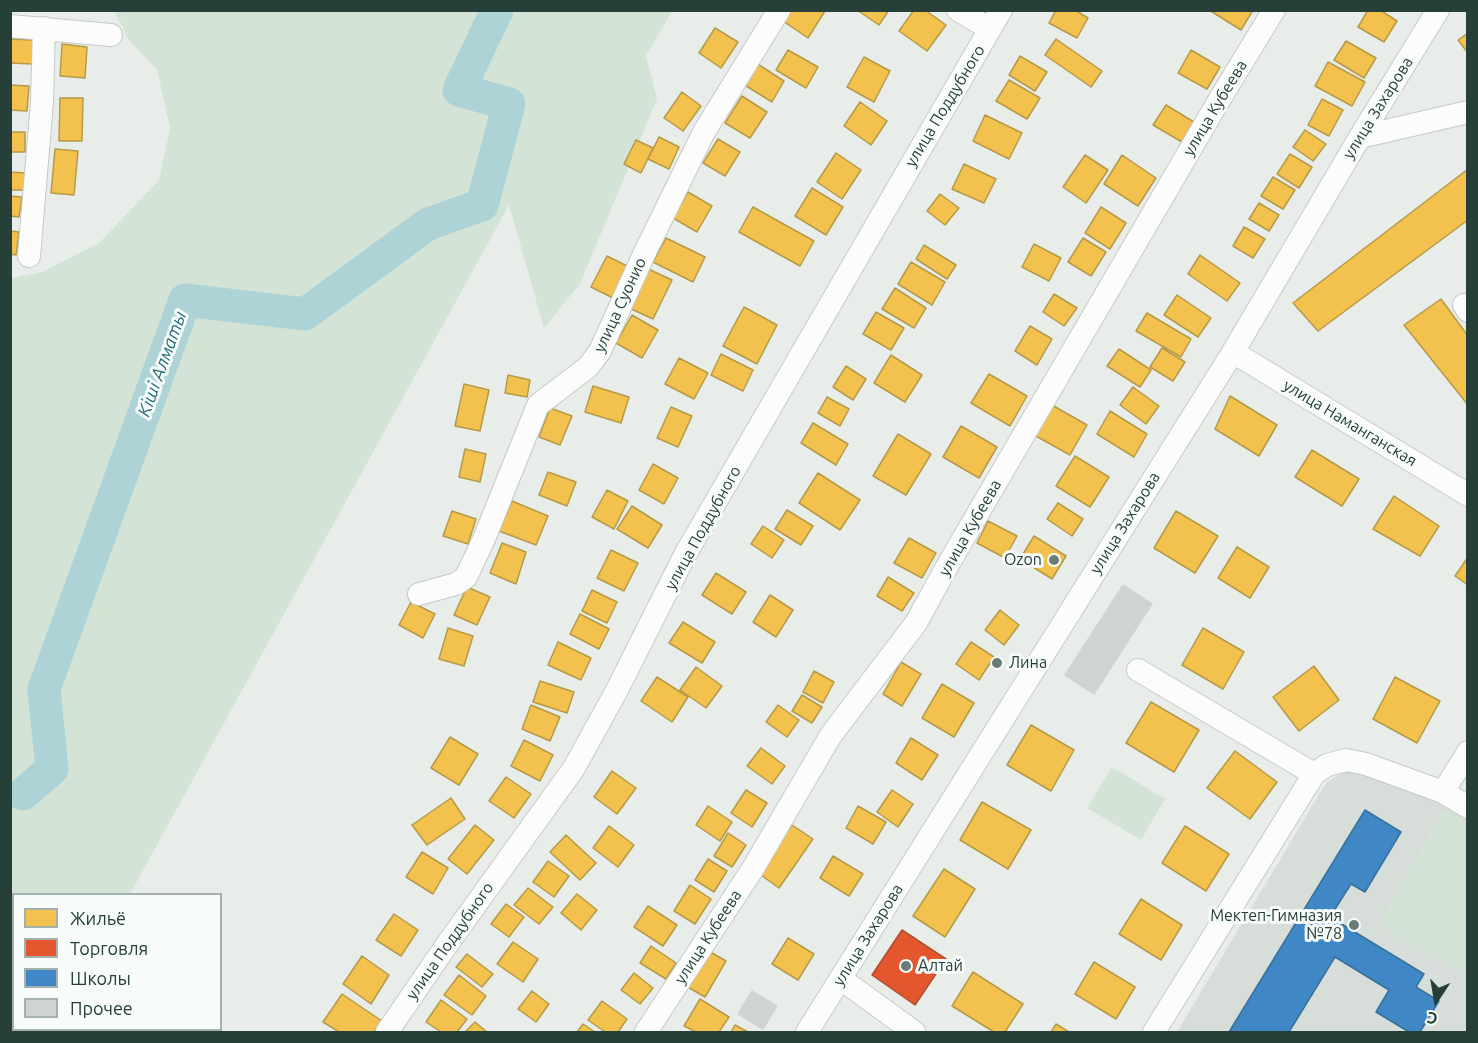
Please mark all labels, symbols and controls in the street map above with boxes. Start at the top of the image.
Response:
street label: улица Поддубного [901,42,989,170]
street label: улица Захарова [1339,53,1417,163]
street label: улица Кубеева [1179,57,1251,159]
street label: улица Суонио [590,254,650,356]
water label: Кіші Алматы [133,308,191,420]
street label: улица Наманганская [1280,375,1420,471]
street label: улица Поддубного [661,463,745,593]
street label: улица Захарова [1086,468,1164,578]
street label: улица Кубеева [935,476,1005,580]
place label: Ozon [1004,550,1042,570]
marker: Ozon [1047,553,1061,567]
place label: Лина [1009,653,1047,673]
marker: Лина [990,656,1004,670]
street label: улица Поддубного [402,879,498,1003]
street label: улица Захарова [829,880,907,990]
street label: улица Кубеева [670,886,746,988]
legend [12,893,222,1031]
place label: Мектеп-Гимназия №78 [1210,906,1342,944]
text: Жильё [70,908,126,928]
marker: Мектеп-Гимназия №78 [1347,918,1361,932]
text: Торговля [70,938,148,958]
place label: Алтай [918,956,963,976]
marker: Алтай [899,959,913,973]
text: Школы [70,968,131,988]
north arrow [1406,971,1466,1031]
text: Прочее [70,998,133,1018]
text: С [1425,1009,1439,1028]

